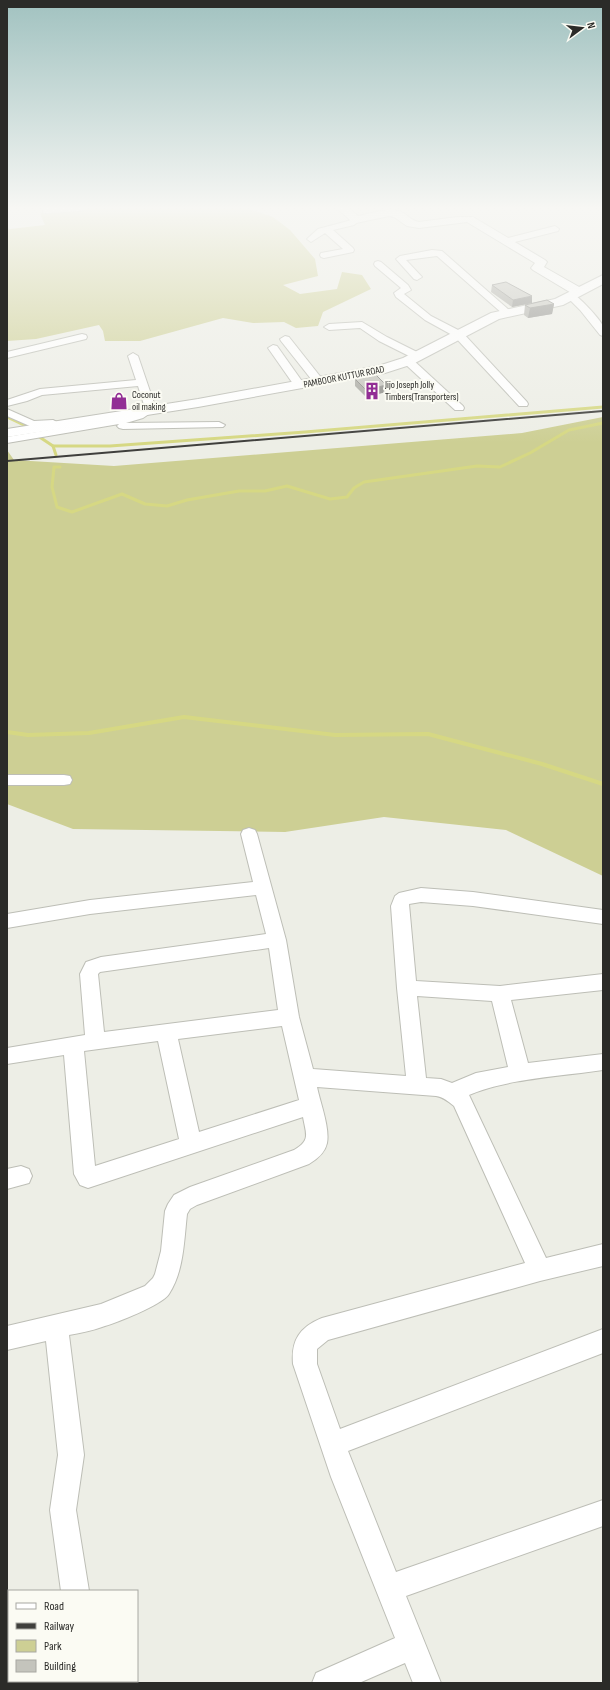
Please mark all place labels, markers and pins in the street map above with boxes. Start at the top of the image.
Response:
place label: Jijo Joseph Jolly Timbers(Transporters) [384,379,459,403]
building icon: Jijo Joseph Jolly Timbers(Transporters) [362,381,382,401]
place label: Coconut oil making [132,389,166,413]
shop icon: Coconut oil making [109,391,129,411]

